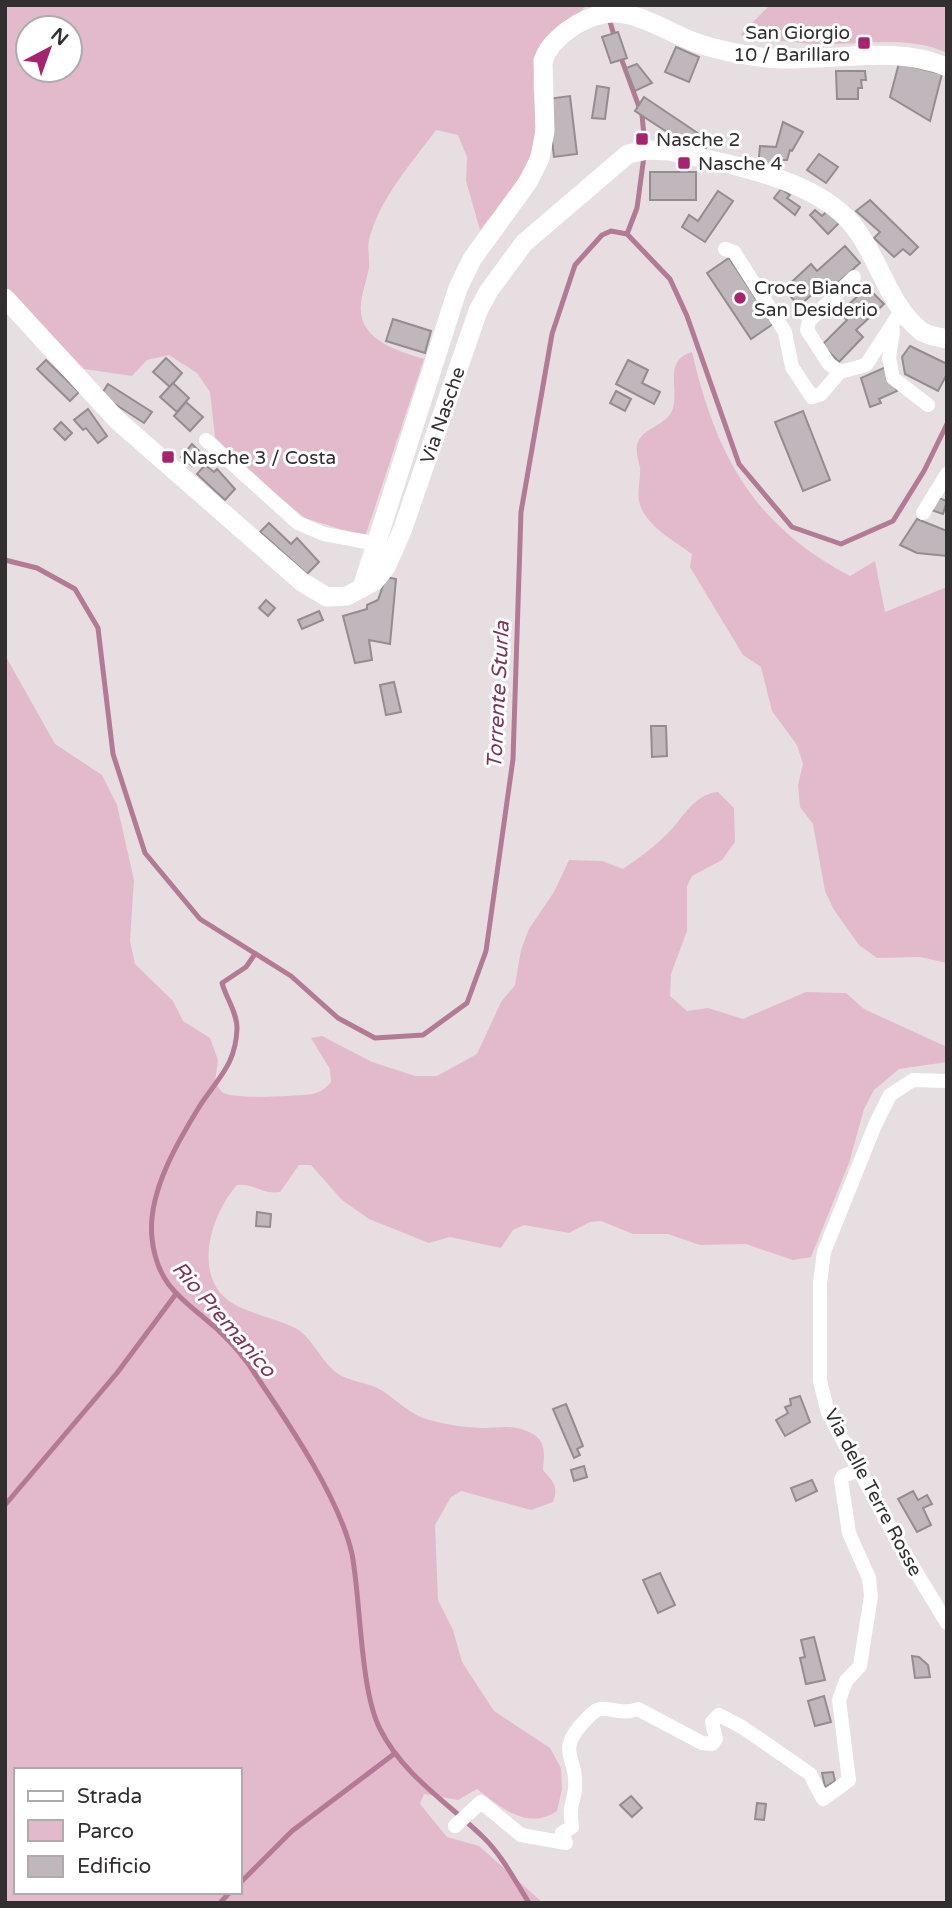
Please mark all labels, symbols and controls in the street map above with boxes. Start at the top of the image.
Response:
north arrow [14,14,84,84]
place label: San Giorgio 10 / Barillaro [733,22,850,66]
text: N [47,24,72,50]
marker: San Giorgio 10 / Barillaro [856,35,872,51]
place label: Nasche 2 [656,129,740,151]
marker: Nasche 2 [634,131,650,147]
place label: Nasche 4 [698,153,782,175]
marker: Nasche 4 [676,155,692,171]
place label: Croce Bianca San Desiderio [754,277,878,321]
marker: Croce Bianca San Desiderio [732,290,748,306]
street label: Via Nasche [416,364,470,467]
place label: Nasche 3 / Costa [182,447,336,469]
marker: Nasche 3 / Costa [160,449,176,465]
water label: Torrente Sturla [482,619,515,770]
water label: Rio Premanico [167,1256,281,1383]
street label: Via delle Terre Rosse [820,1405,927,1580]
legend [14,1768,242,1894]
text: Strada [77,1784,142,1809]
text: Parco [77,1819,134,1844]
text: Edificio [77,1854,151,1879]

